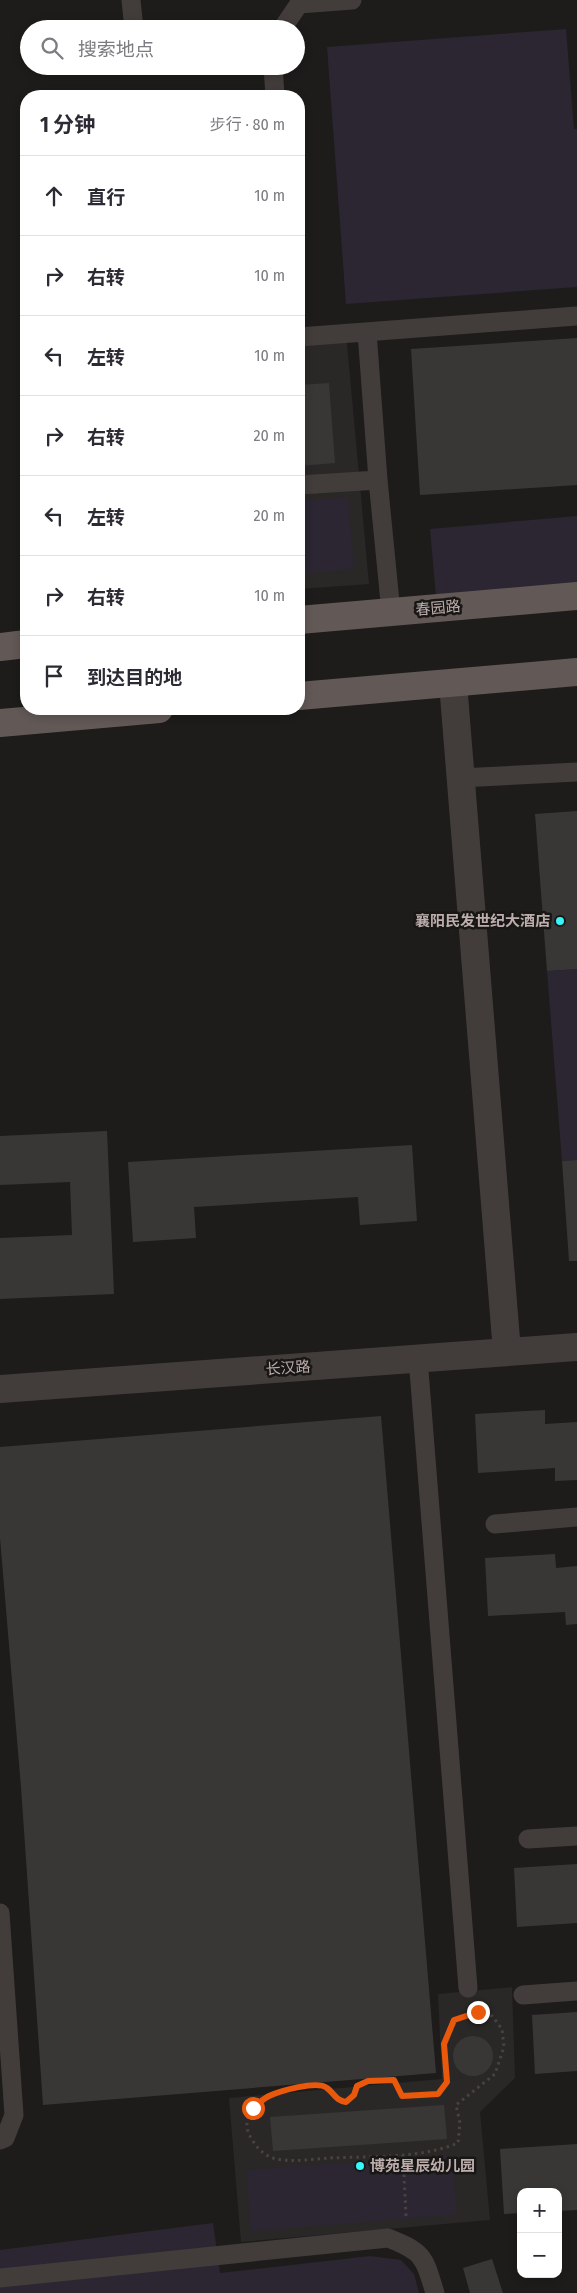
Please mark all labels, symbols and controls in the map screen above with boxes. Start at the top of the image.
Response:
search box [20,20,305,75]
icon: search [38,34,66,62]
text: 搜索地点 [78,38,154,61]
text: 1 分钟 [40,112,95,138]
text: 步行 · 80 m [210,115,285,134]
icon: ahead [40,182,68,210]
text: 直行 [87,186,125,209]
text: 10 m [254,186,285,205]
icon: right [40,262,68,290]
text: 右转 [87,266,125,289]
text: 10 m [254,266,285,285]
icon: left [40,342,68,370]
text: 左转 [87,346,125,369]
text: 10 m [254,346,285,365]
icon: right [40,422,68,450]
text: 右转 [87,426,125,449]
text: 20 m [254,426,285,445]
icon: left [40,502,68,530]
text: 左转 [87,506,125,529]
text: 20 m [254,506,285,525]
icon: right [40,582,68,610]
text: 右转 [87,586,125,609]
text: 10 m [254,586,285,605]
street label: 春园路 [415,597,461,619]
icon: arrive [40,662,68,690]
text: 到达目的地 [87,666,182,689]
place label: 襄阳民发世纪大酒店 [415,912,550,930]
marker: 襄阳民发世纪大酒店 [554,915,566,927]
street label: 长汉路 [265,1357,311,1379]
route end [467,2001,490,2024]
route start [242,2097,265,2120]
place label: 博苑星辰幼儿园 [370,2157,475,2175]
marker: 博苑星辰幼儿园 [354,2160,366,2172]
map controls [517,2188,562,2278]
button: + [517,2188,562,2233]
button: − [517,2233,562,2278]

